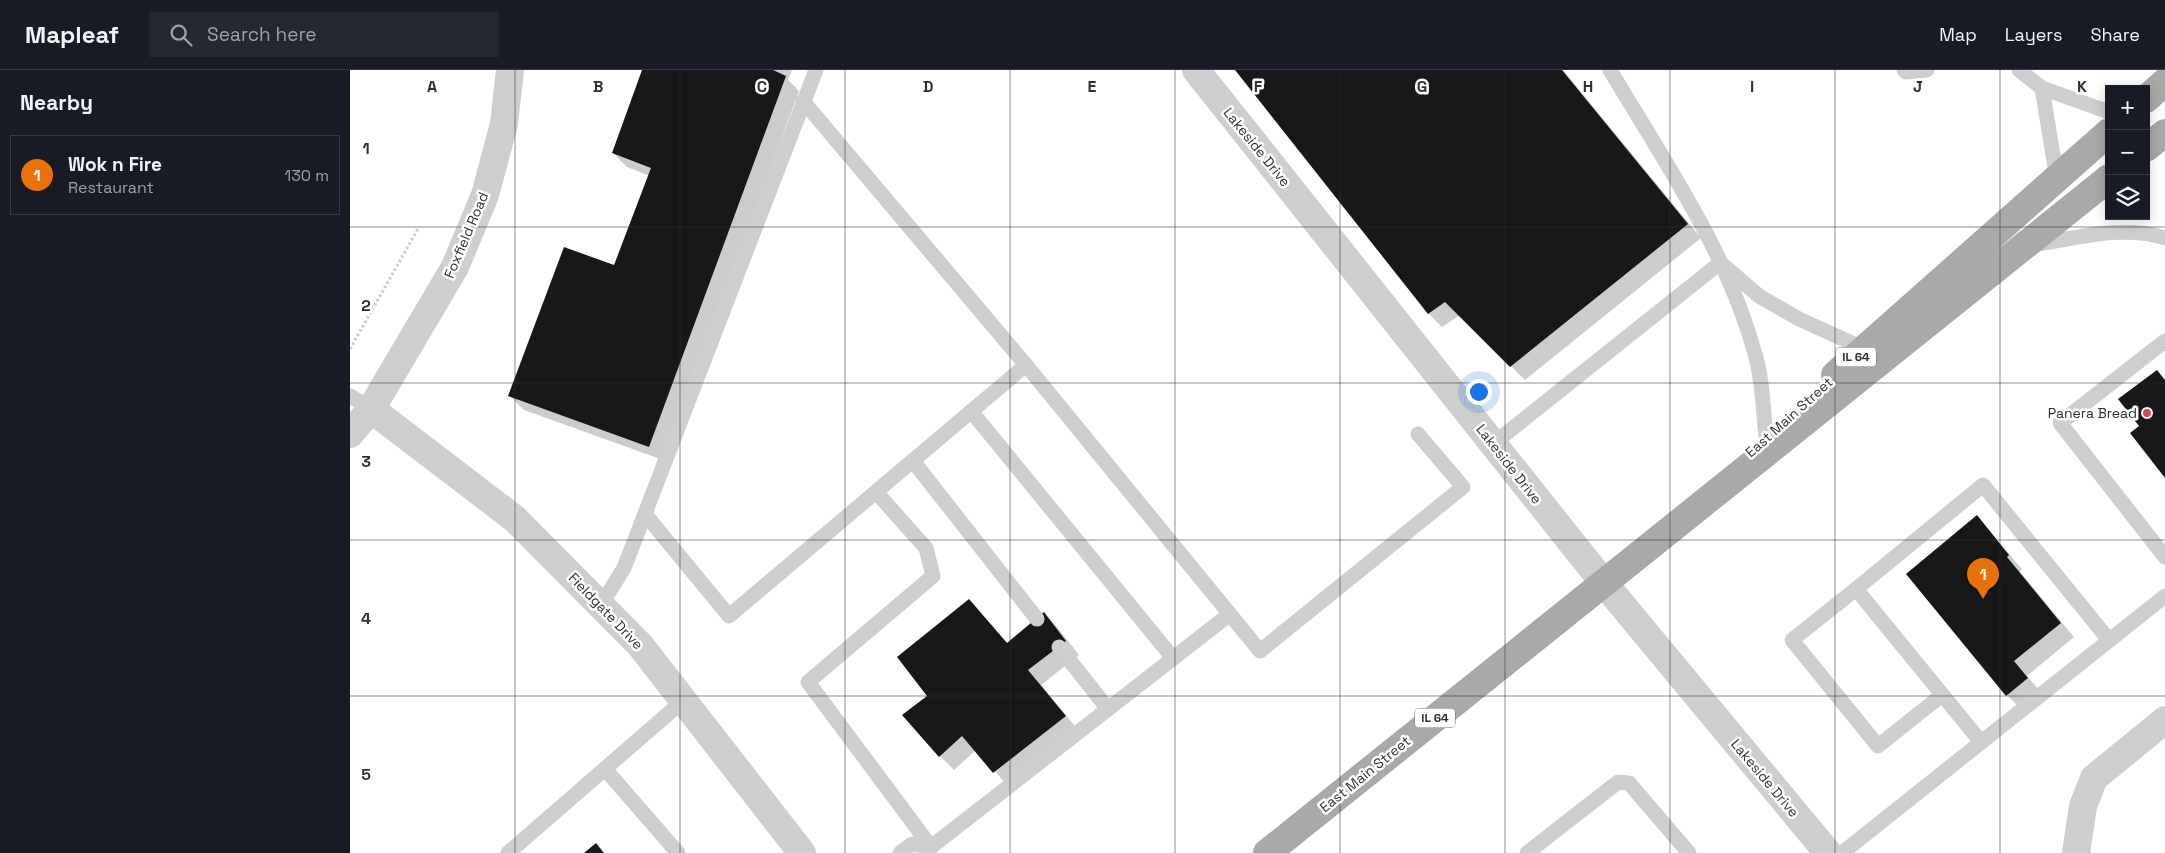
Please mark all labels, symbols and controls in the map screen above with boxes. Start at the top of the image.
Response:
search box [149,12,499,57]
text: Mapleaf [25,19,119,50]
icon: search [167,21,195,49]
text: Search here [207,22,317,47]
text: Map [1939,23,1977,46]
text: Layers [2005,23,2062,46]
text: Share [2090,23,2140,46]
text: A [427,76,437,97]
text: B [593,76,603,97]
text: C [757,76,767,97]
text: D [923,76,933,97]
text: E [1088,76,1097,97]
text: F [1254,76,1263,97]
text: G [1417,76,1427,97]
text: H [1583,76,1593,97]
text: I [1750,76,1754,97]
text: J [1913,76,1923,97]
text: K [2077,76,2087,97]
map controls [2105,85,2150,220]
button: + [2105,85,2150,130]
text: Nearby [20,89,93,116]
street label: Lakeside Drive [1220,104,1294,190]
button: − [2105,130,2150,175]
text: 1 [362,138,370,159]
text: Wok n Fire [68,152,162,177]
text: 1 [33,165,41,186]
text: 130 m [285,165,329,186]
button: layers [2105,175,2150,220]
text: Restaurant [68,177,154,198]
street label: Foxfield Road [440,189,492,281]
text: 2 [361,295,371,316]
road number: IL 64 [1836,348,1876,366]
street label: East Main Street [1741,373,1837,461]
your location [1466,379,1492,405]
place label: Panera Bread [2048,404,2137,422]
marker: Panera Bread [2141,407,2153,419]
street label: Lakeside Drive [1472,420,1546,508]
text: 3 [361,451,371,472]
pin: 1 [1967,558,1999,599]
street label: Fieldgate Drive [565,569,647,653]
text: 4 [361,608,371,629]
road number: IL 64 [1415,708,1455,728]
street label: East Main Street [1316,732,1414,816]
street label: Lakeside Drive [1727,735,1803,821]
text: 5 [361,764,371,785]

